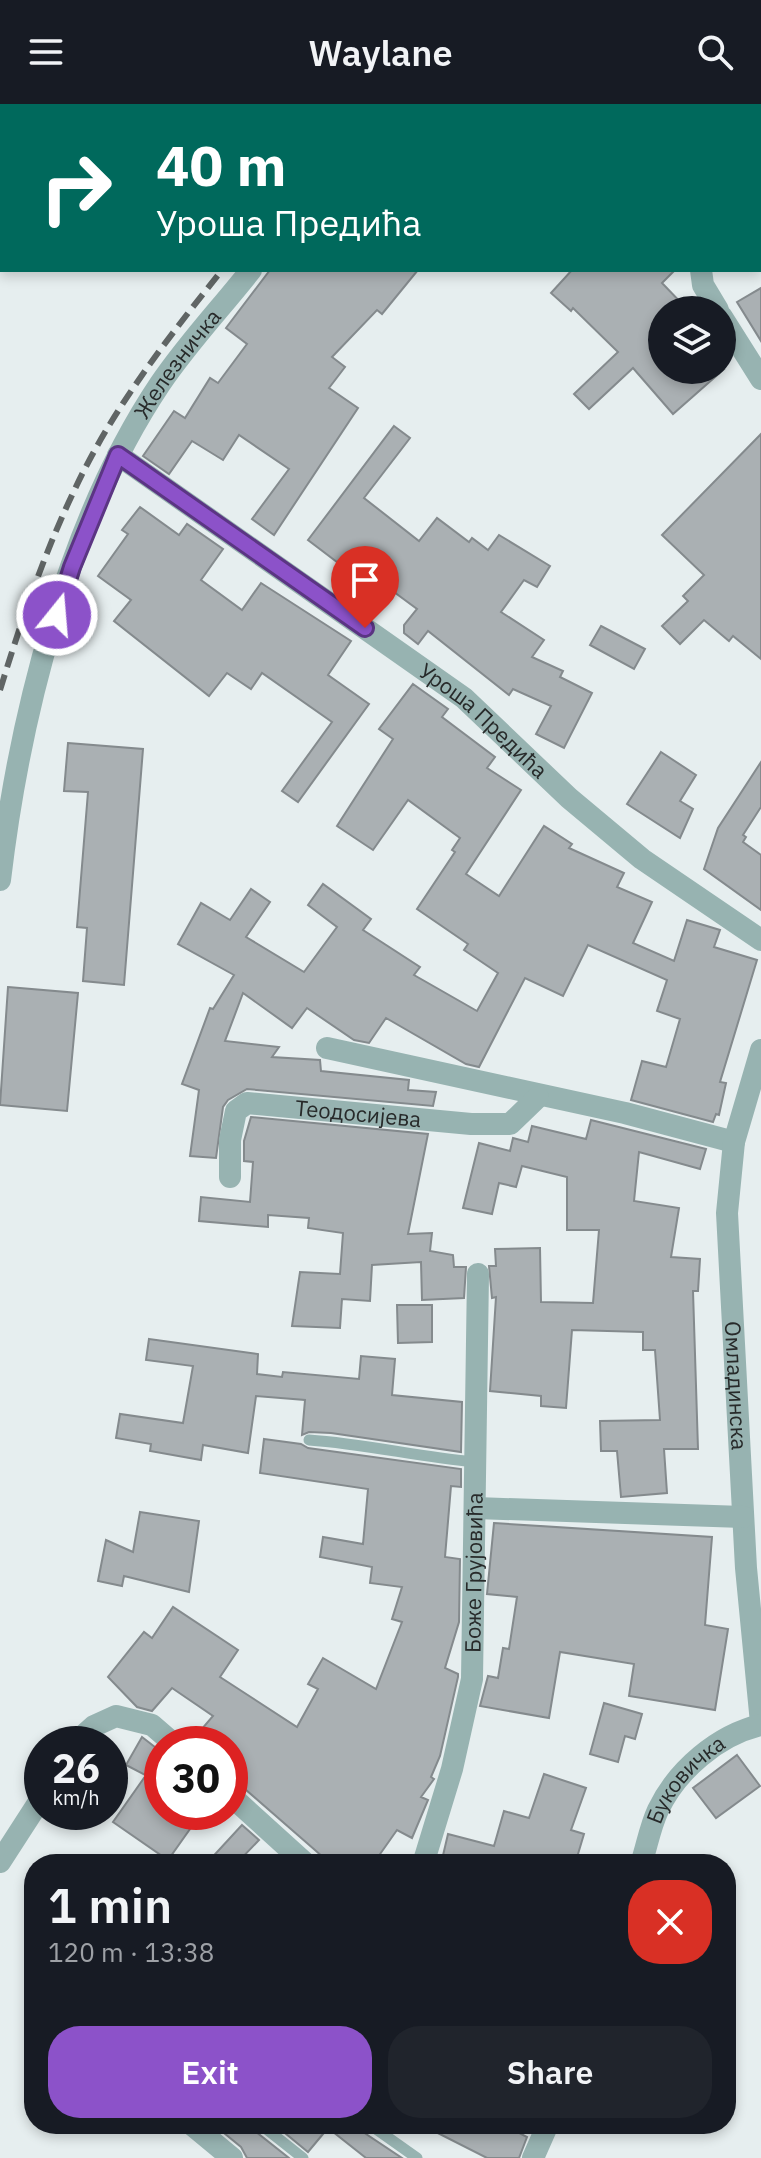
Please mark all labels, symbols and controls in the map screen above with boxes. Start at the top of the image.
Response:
text: Waylane [309,29,452,76]
icon: menu [24,30,68,74]
icon: search [693,30,737,74]
text: 40 m [156,129,286,201]
icon: right [24,136,128,240]
text: Уроша Предића [156,199,422,246]
map controls [648,296,736,384]
button: layers [648,296,736,384]
street label: Железничка [127,302,227,424]
pin [331,546,399,628]
icon: arrive [343,558,387,602]
position arrow [15,573,99,657]
street label: Уроша Предића [413,656,554,784]
street label: Теодосијева [294,1093,423,1133]
street label: Омладинска [719,1320,755,1451]
street label: Боже Грујовића [457,1492,489,1653]
speed limit sign: 30 [144,1726,248,1830]
street label: Буковичка [639,1728,730,1828]
text: 26 [52,1742,100,1794]
text: km/h [52,1784,100,1811]
text: 1 min [48,1874,172,1936]
button: close [628,1880,712,1964]
text: 120 m · 13:38 [48,1935,214,1969]
button: Exit [48,2026,372,2118]
button: Share [388,2026,712,2118]

